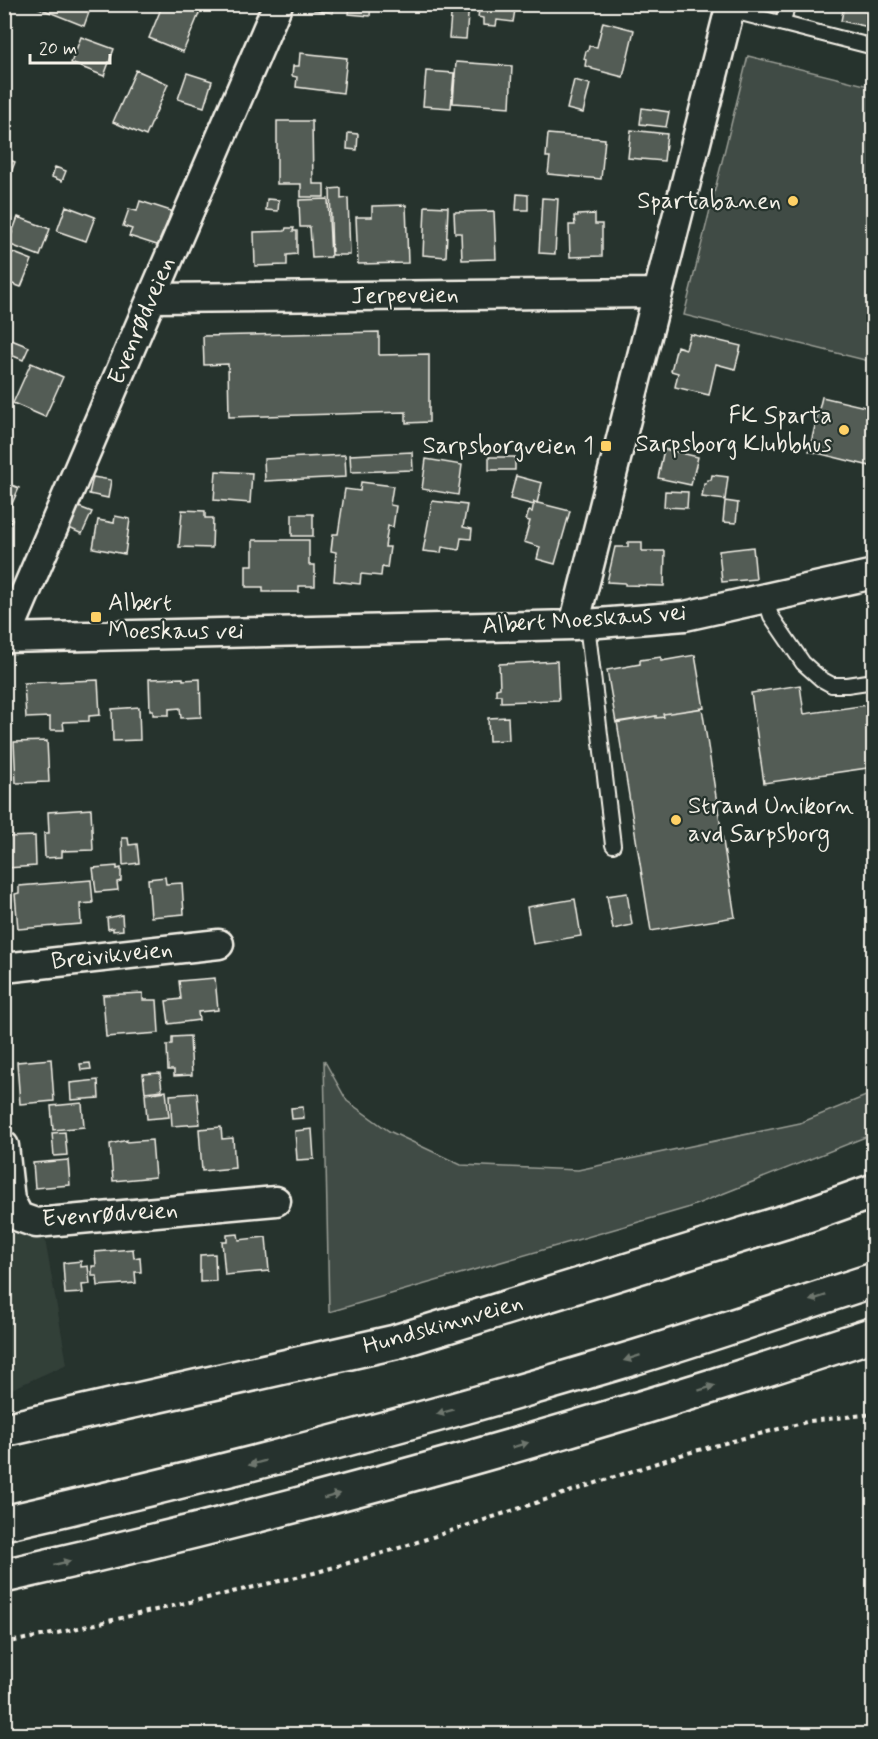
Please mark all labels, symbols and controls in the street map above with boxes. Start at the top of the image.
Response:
scale bar [30,27,110,65]
text: 20 m [39,37,77,61]
place label: Spartabanen [637,186,781,217]
marker: Spartabanen [786,194,800,208]
street label: Evenrødveien [101,252,183,390]
street label: Jerpeveien [351,280,459,312]
place label: FK Sparta Sarpsborg Klubbhus [635,401,832,460]
marker: FK Sparta Sarpsborg Klubbhus [837,423,851,437]
place label: Sarpsborgveien 1 [422,431,594,462]
marker: Sarpsborgveien 1 [599,439,613,453]
place label: Albert Moeskaus vei [108,588,244,647]
street label: Albert Moeskaus vei [481,597,687,643]
marker: Albert Moeskaus vei [89,610,103,624]
place label: Strand Unikorn avd Sarpsborg [688,791,854,852]
marker: Strand Unikorn avd Sarpsborg [669,813,683,827]
street label: Breivikveien [50,934,174,978]
street label: Evenrødveien [41,1195,179,1235]
street label: Hundskinnveien [359,1287,527,1363]
one-way arrow [809,1294,827,1303]
one-way arrow [623,1354,641,1363]
one-way arrow [698,1383,716,1392]
one-way arrow [436,1408,454,1417]
one-way arrow [511,1440,529,1449]
one-way arrow [248,1458,266,1468]
one-way arrow [323,1491,342,1501]
one-way arrow [52,1558,71,1568]

